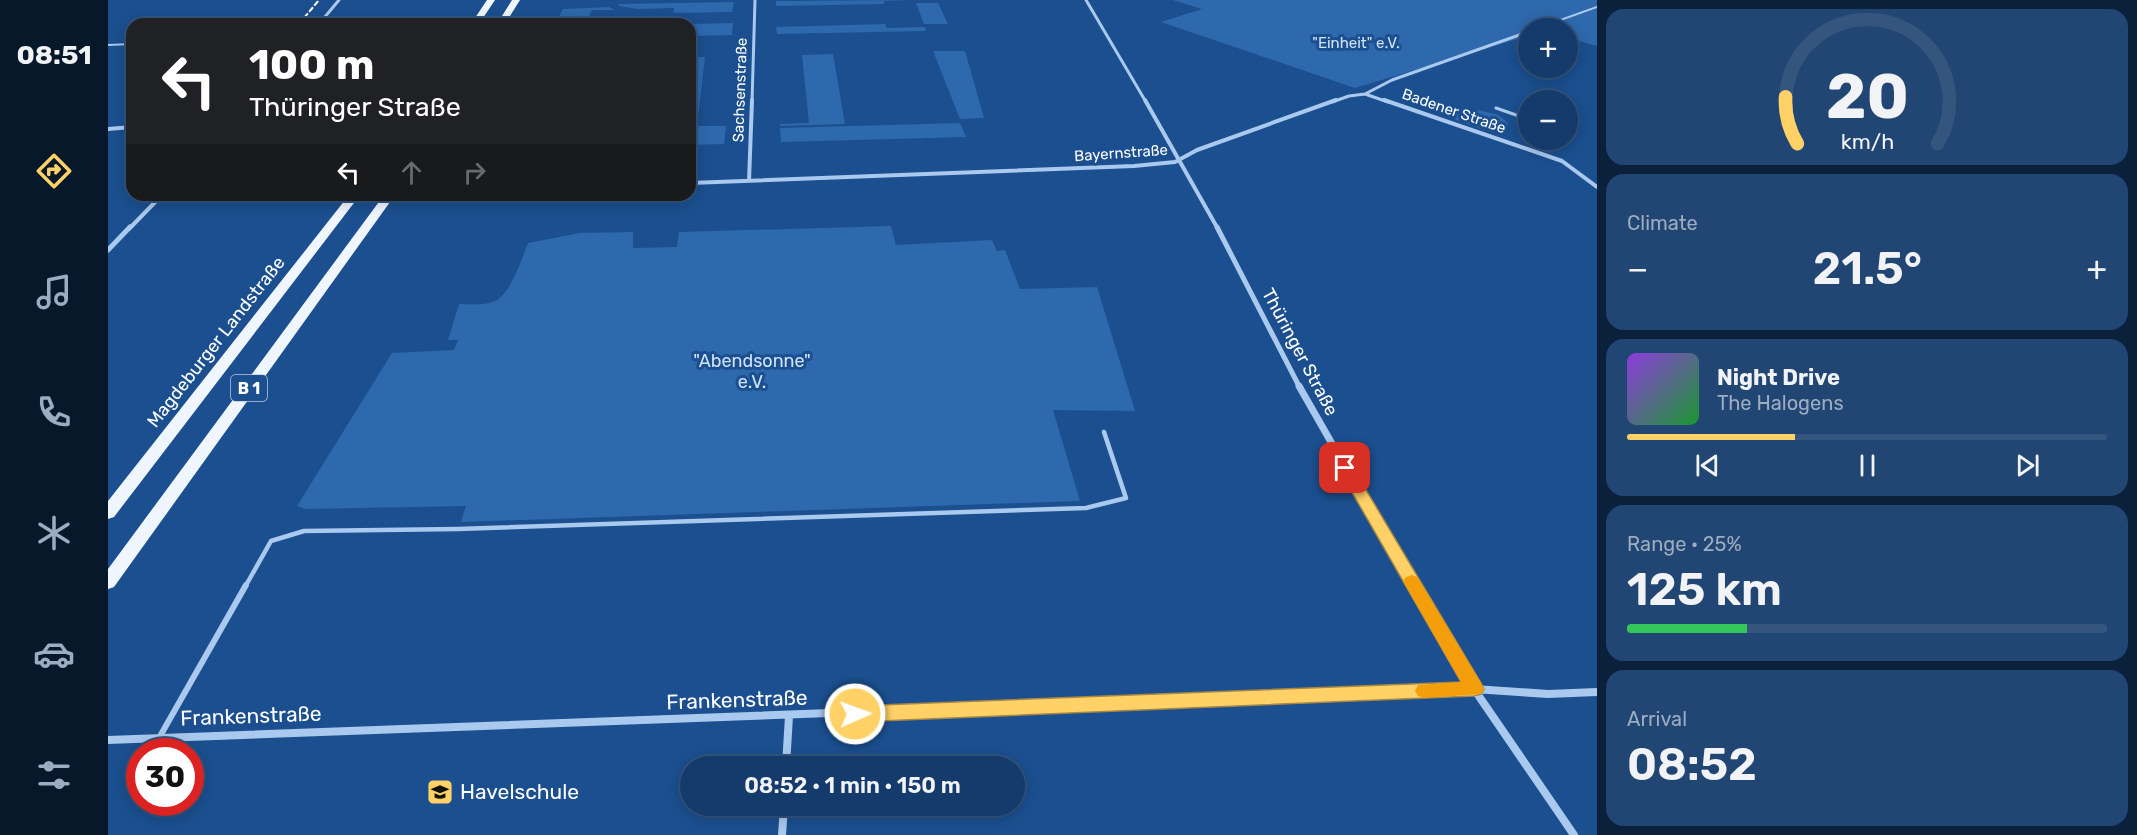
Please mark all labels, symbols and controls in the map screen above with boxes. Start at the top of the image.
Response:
map controls [1518,18,1578,150]
button: + [1518,18,1578,78]
park label: "Einheit" e.V. [1312,34,1400,52]
street label: Sachsenstraße [729,37,751,143]
text: 08:51 [16,39,92,71]
text: 100 m [249,40,374,90]
icon: left [150,42,228,120]
text: 20 [1826,60,1908,134]
street label: Badener Straße [1400,85,1508,137]
button: − [1518,90,1578,150]
text: Thüringer Straße [249,91,461,123]
text: km/h [1840,129,1894,154]
street label: Bayernstraße [1074,141,1168,165]
icon: directions [33,150,75,192]
icon: left [332,156,365,189]
icon: ahead [395,156,428,189]
icon: right [458,156,491,189]
text: Climate [1627,211,1698,235]
text: 21.5° [1813,242,1922,295]
text: − [1627,249,1648,288]
text: + [2086,249,2107,288]
street label: Magdeburger Landstraße [142,252,290,432]
icon: music [33,271,75,313]
street label: Thüringer Straße [1257,285,1343,419]
park label: "Abendsonne" e.V. [693,350,811,393]
text: Night Drive [1717,364,1840,391]
road number: B 1 [231,375,267,401]
icon: phone [33,391,75,433]
text: The Halogens [1717,391,1844,415]
pin [1319,442,1370,493]
icon: previous [1691,449,1724,482]
icon: pause [1851,449,1884,482]
icon: next [2011,449,2044,482]
icon: arrive [1328,451,1361,484]
icon: climate [33,512,75,554]
text: Range · 25% [1627,532,1742,556]
text: 125 km [1627,563,1782,616]
icon: car [33,633,75,675]
position arrow [823,682,887,746]
street label: Frankenstraße [666,685,808,714]
street label: Frankenstraße [180,701,322,730]
text: Arrival [1627,707,1687,731]
speed limit sign: 30 [126,738,204,816]
text: 08:52 [1627,738,1757,791]
icon: filters [33,754,75,796]
text: 08:52 · 1 min · 150 m [744,772,961,799]
school or university icon: Havelschule [425,777,455,807]
place label: Havelschule [460,779,579,804]

